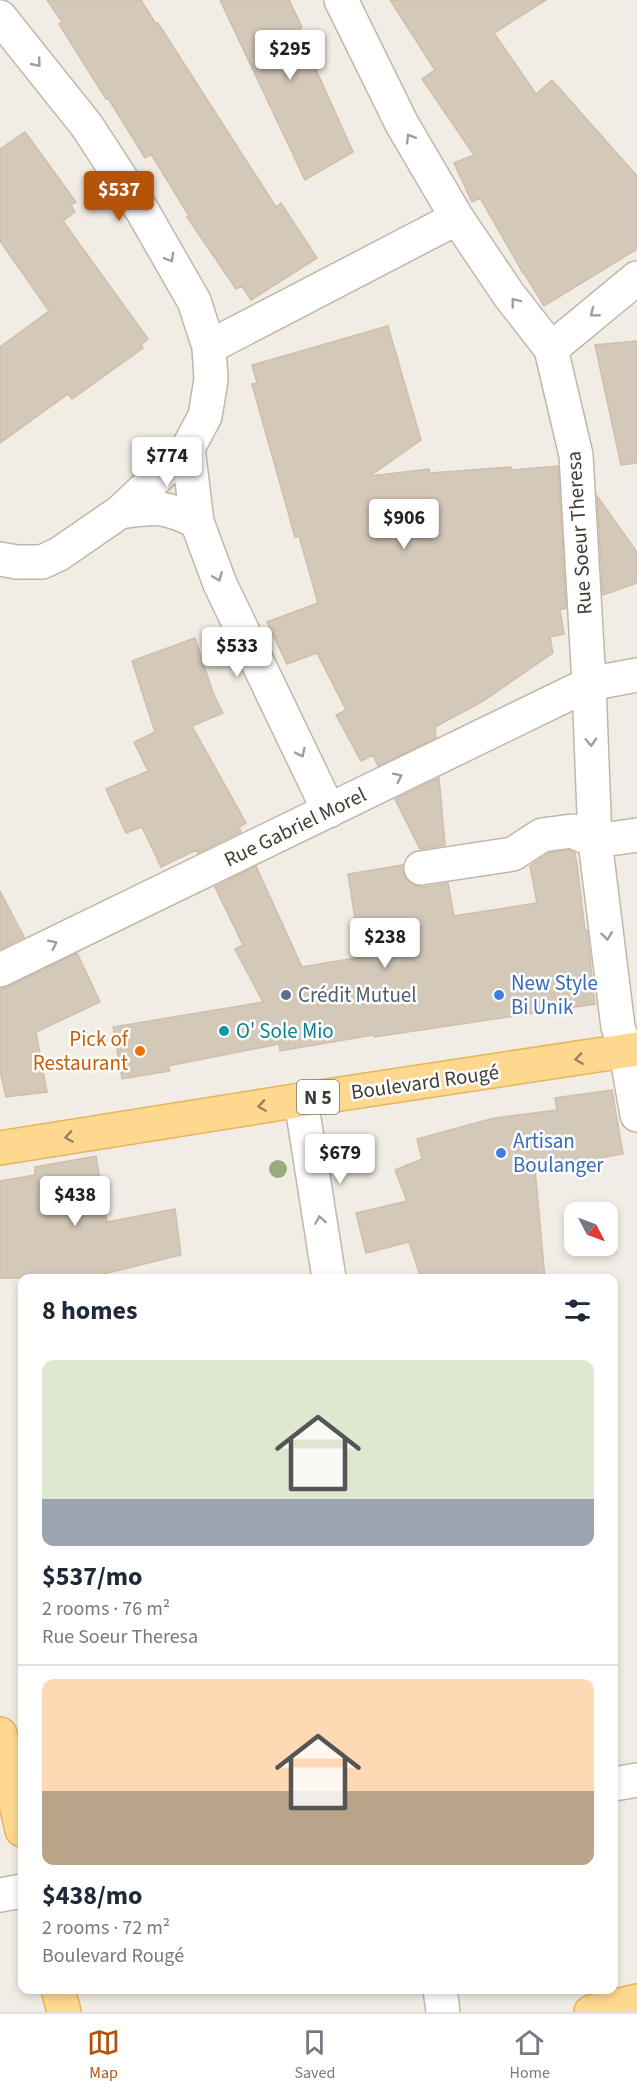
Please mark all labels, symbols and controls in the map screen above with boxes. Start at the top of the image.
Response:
pin: $295 [254,30,326,81]
text: $295 [269,35,311,63]
one-way arrow [29,56,40,67]
one-way arrow [406,134,418,144]
pin: $537 [83,171,155,222]
text: $537 [98,176,140,204]
one-way arrow [163,252,174,262]
one-way arrow [511,298,522,309]
one-way arrow [589,306,600,317]
pin: $774 [131,437,203,488]
text: $774 [146,442,188,470]
street label: Rue Soeur Theresa [558,450,600,616]
pin: $906 [368,499,440,550]
text: $906 [383,504,425,532]
one-way arrow [210,571,223,582]
pin: $533 [201,627,273,678]
text: $533 [216,632,258,660]
one-way arrow [585,738,598,747]
one-way arrow [294,746,306,757]
one-way arrow [392,773,403,785]
street label: Rue Gabriel Morel [219,780,371,874]
pin: $238 [349,918,421,969]
text: $238 [364,923,406,951]
one-way arrow [600,932,612,941]
one-way arrow [46,940,57,952]
place label: New Style Bi Unik [511,968,598,1022]
place label: Crédit Mutuel [298,980,417,1010]
marker: Crédit Mutuel [279,988,293,1002]
marker: New Style Bi Unik [492,988,506,1002]
place label: O' Sole Mio [236,1016,334,1046]
place label: Pick of Restaurant [33,1024,129,1078]
marker: O' Sole Mio [217,1024,231,1038]
marker: Pick of Restaurant [133,1044,147,1058]
one-way arrow [575,1052,584,1064]
street label: Boulevard Rougé [349,1057,501,1107]
road number: N 5 [297,1080,339,1114]
one-way arrow [257,1099,266,1111]
place label: Artisan Boulanger [513,1126,604,1180]
one-way arrow [65,1130,74,1142]
pin: $679 [304,1134,376,1185]
text: $679 [319,1139,361,1167]
marker: Artisan Boulanger [494,1146,508,1160]
pin: $438 [39,1176,111,1227]
text: $438 [54,1181,96,1209]
north arrow [564,1202,618,1256]
map controls [564,1202,618,1256]
one-way arrow [314,1216,326,1225]
text: 8 homes [42,1292,137,1329]
icon: filters [561,1294,594,1327]
icon: home [264,1399,372,1507]
text: $537/mo [42,1558,142,1595]
text: 2 rooms · 76 m² [42,1595,170,1623]
text: Rue Soeur Theresa [42,1623,198,1651]
icon: home [264,1718,372,1826]
text: $438/mo [42,1877,142,1914]
text: 2 rooms · 72 m² [42,1914,170,1942]
text: Boulevard Rougé [42,1942,184,1970]
tab: Map [87,2026,120,2084]
tab: Saved [294,2026,335,2084]
tab: Home [510,2026,550,2084]

